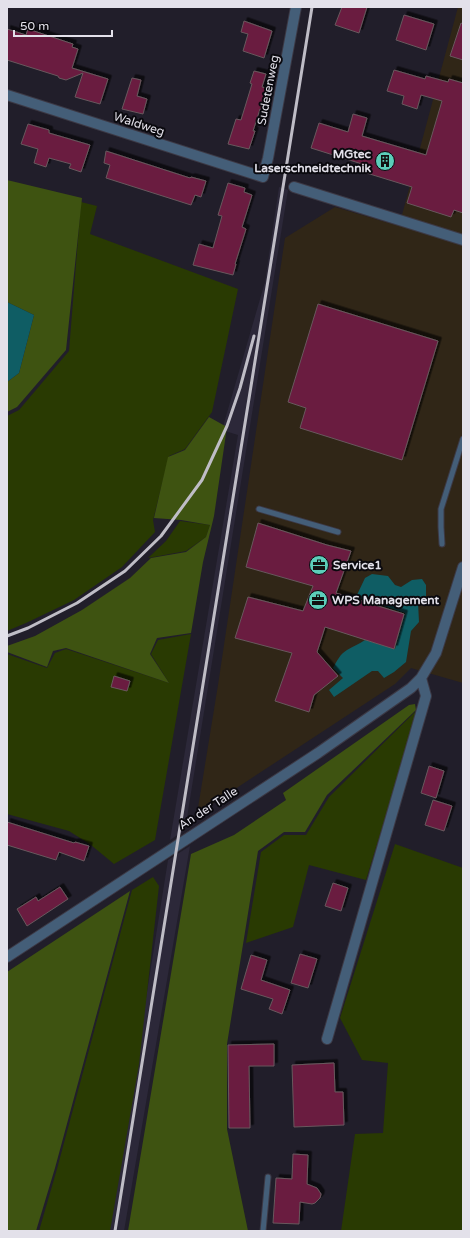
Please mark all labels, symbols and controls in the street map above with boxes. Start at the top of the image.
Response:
scale bar [14,12,112,38]
text: 50 m [20,19,49,33]
street label: Sudetenweg [254,54,282,126]
street label: Waldweg [112,109,166,139]
place label: MGtec Laserschneidtechnik [254,147,372,175]
building icon: MGtec Laserschneidtechnik [374,150,396,172]
office icon: Service1 [308,554,330,576]
place label: Service1 [333,558,382,572]
office icon: WPS Management [307,589,329,611]
place label: WPS Management [332,593,439,608]
street label: An der Talle [176,784,240,832]

